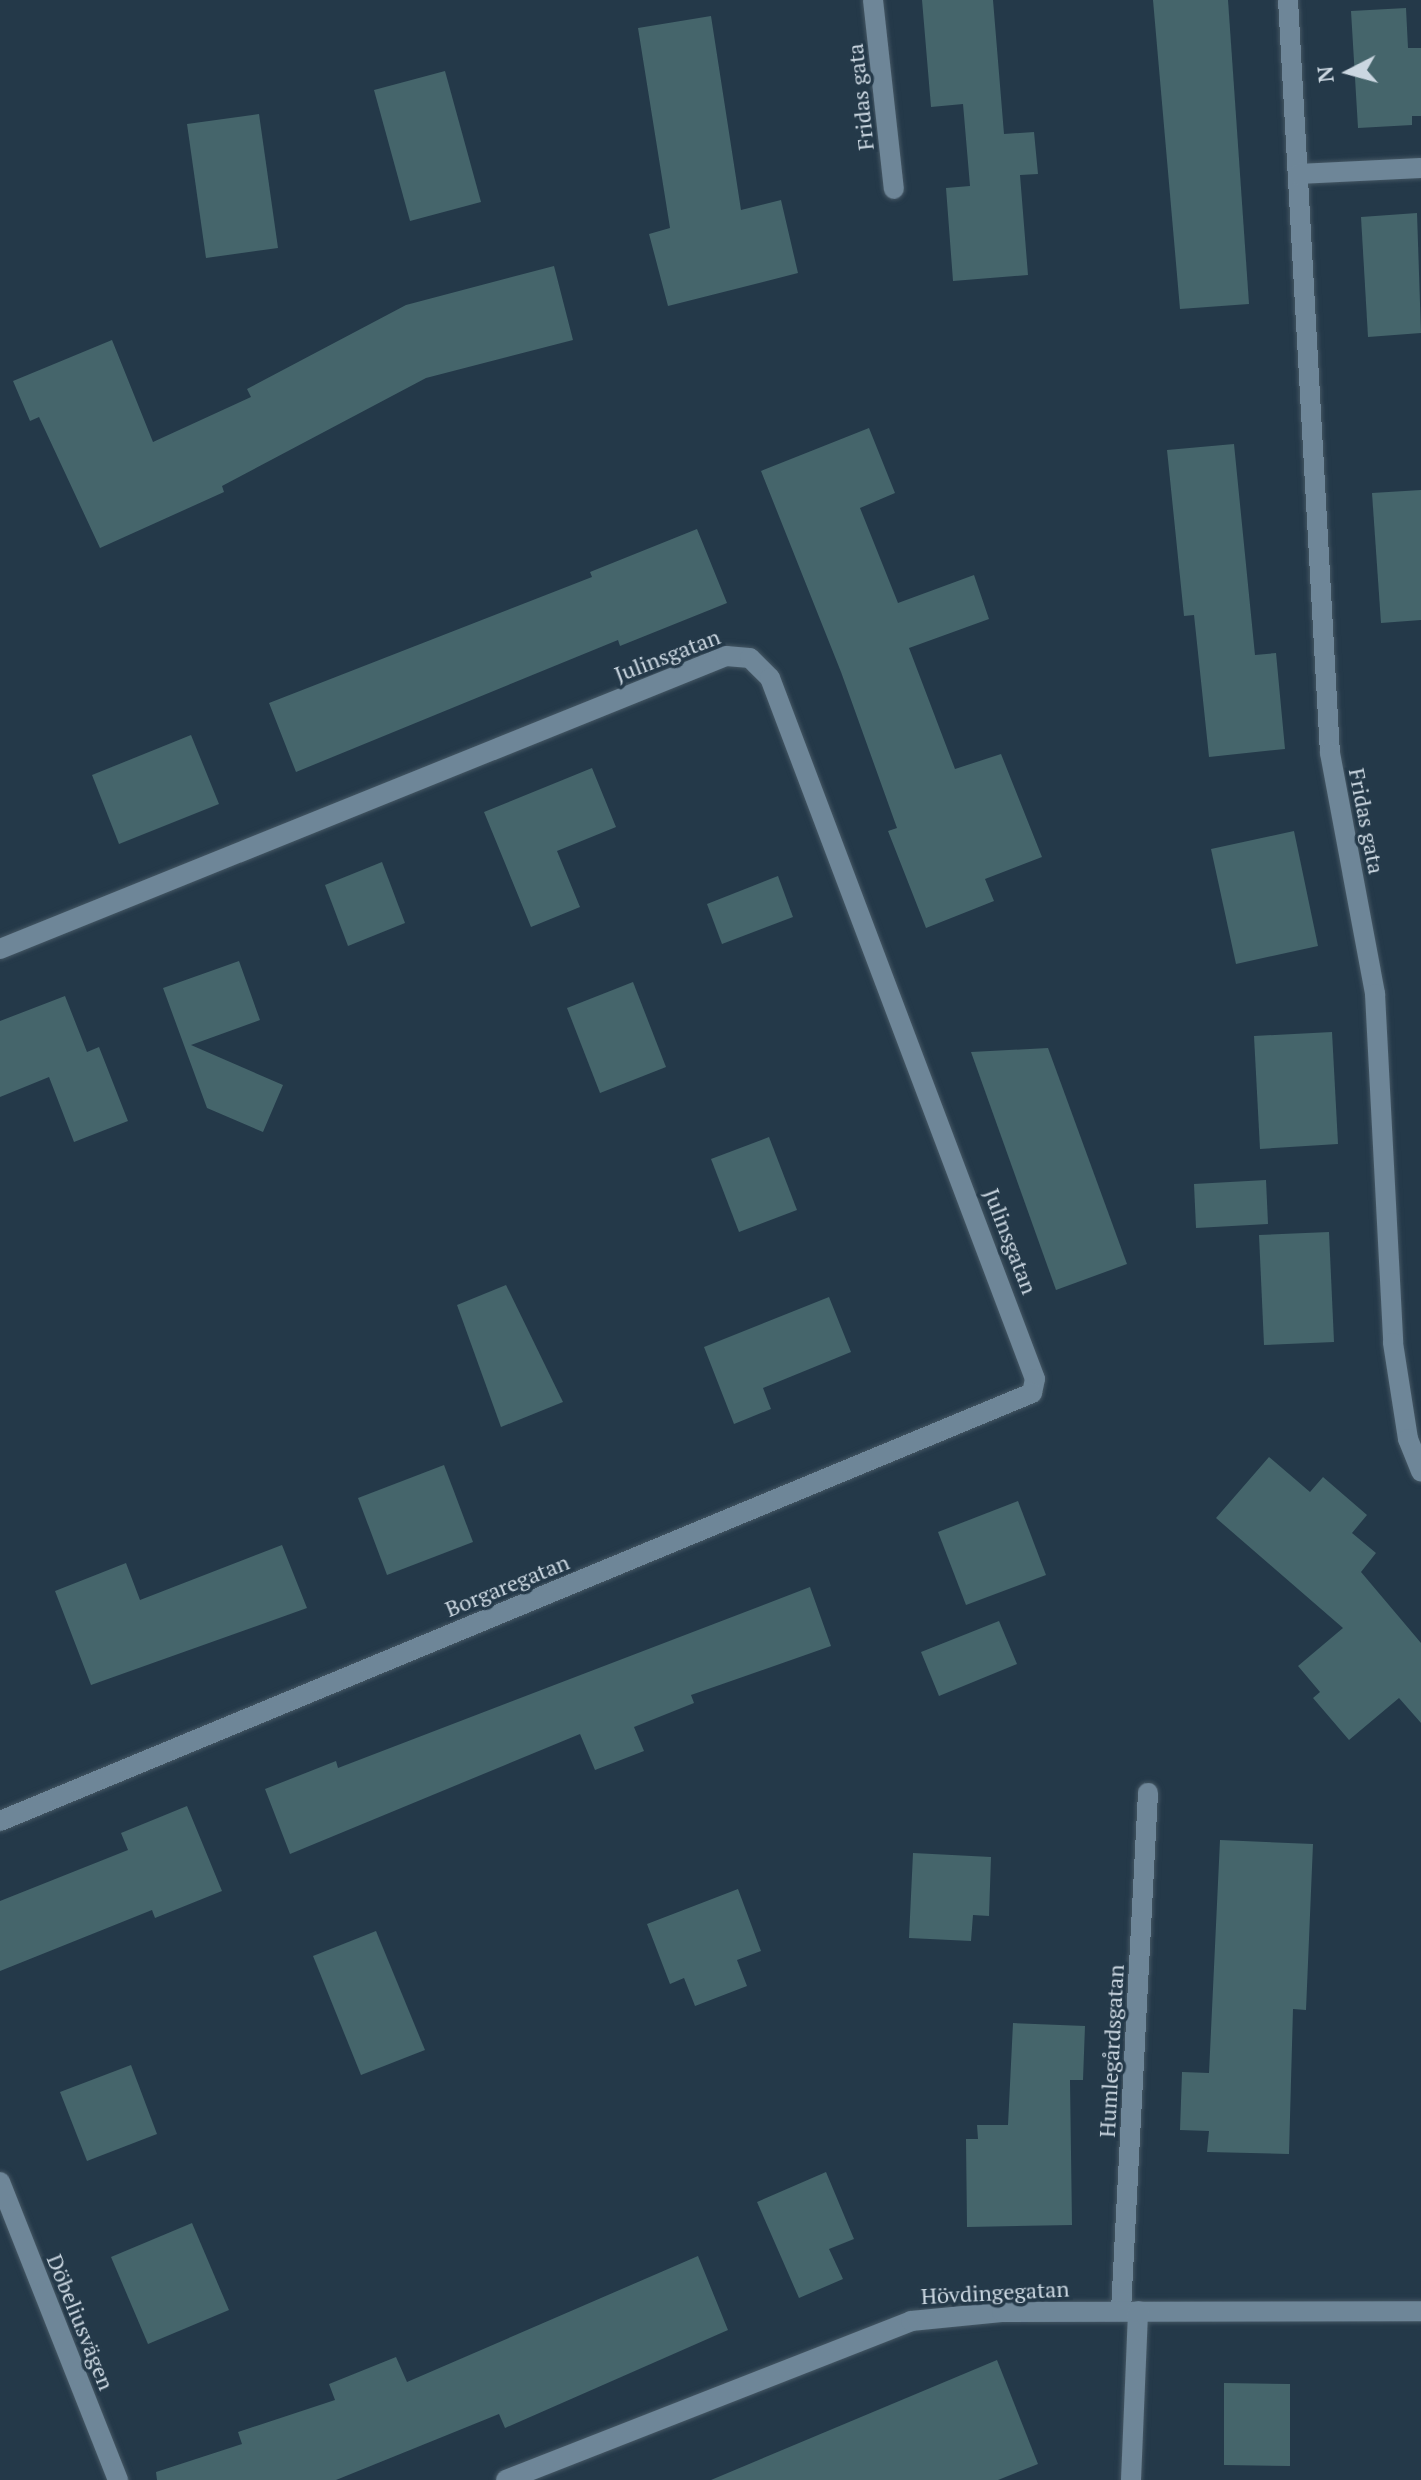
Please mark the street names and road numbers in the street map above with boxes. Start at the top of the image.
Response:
street label: Fridas gata [841,42,879,152]
street label: Julinsgatan [610,623,724,687]
street label: Fridas gata [1344,766,1390,876]
street label: Julinsgatan [979,1184,1043,1298]
street label: Borgaregatan [441,1548,573,1622]
street label: Humlegårdsgatan [1093,1964,1129,2138]
street label: Döbeliusvägen [42,2250,120,2394]
street label: Hövdingegatan [920,2275,1070,2309]

